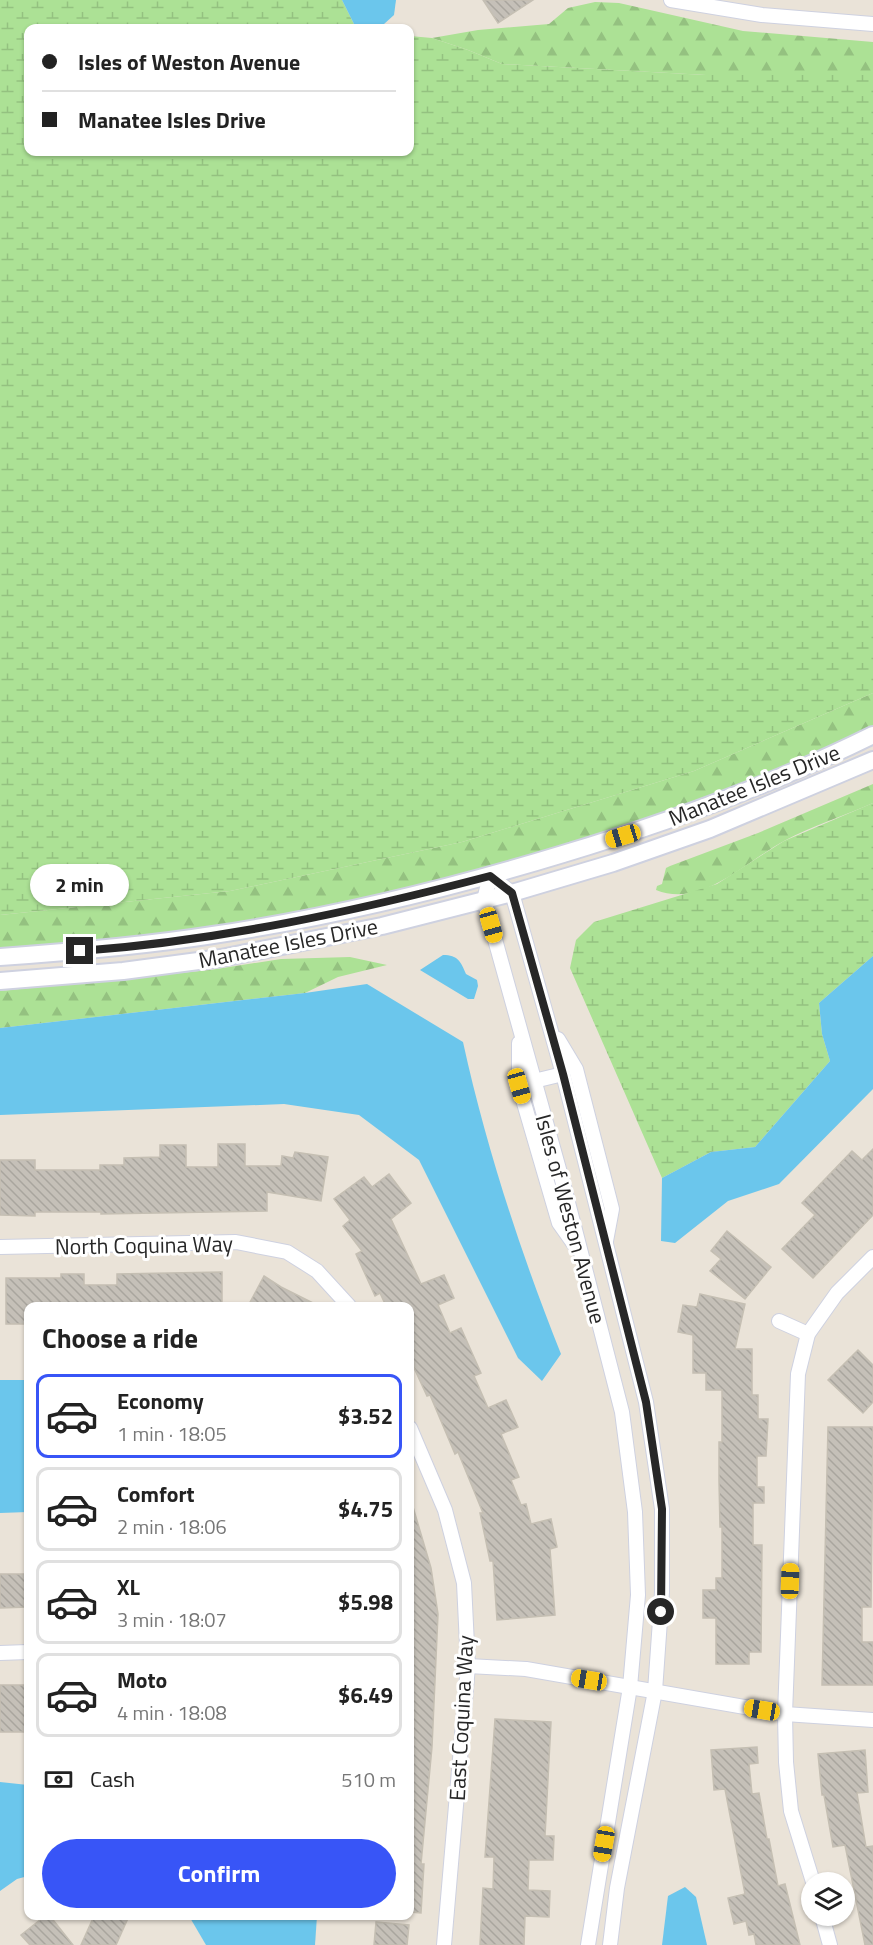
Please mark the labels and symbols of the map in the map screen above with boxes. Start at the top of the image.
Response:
street label: Manatee Isles Drive [663,735,845,835]
car [603,822,643,850]
callout: 2 min [31,864,130,906]
car [477,905,505,945]
street label: Manatee Isles Drive [195,909,381,977]
route end [66,937,93,964]
car [505,1066,533,1106]
street label: Isles of Weston Avenue [527,1110,615,1328]
street label: North Coquina Way [55,1226,234,1264]
car [780,1563,800,1599]
route start [647,1598,674,1625]
street label: East Coquina Way [440,1634,482,1802]
car [570,1668,608,1692]
car [743,1698,781,1722]
car [592,1825,616,1863]

